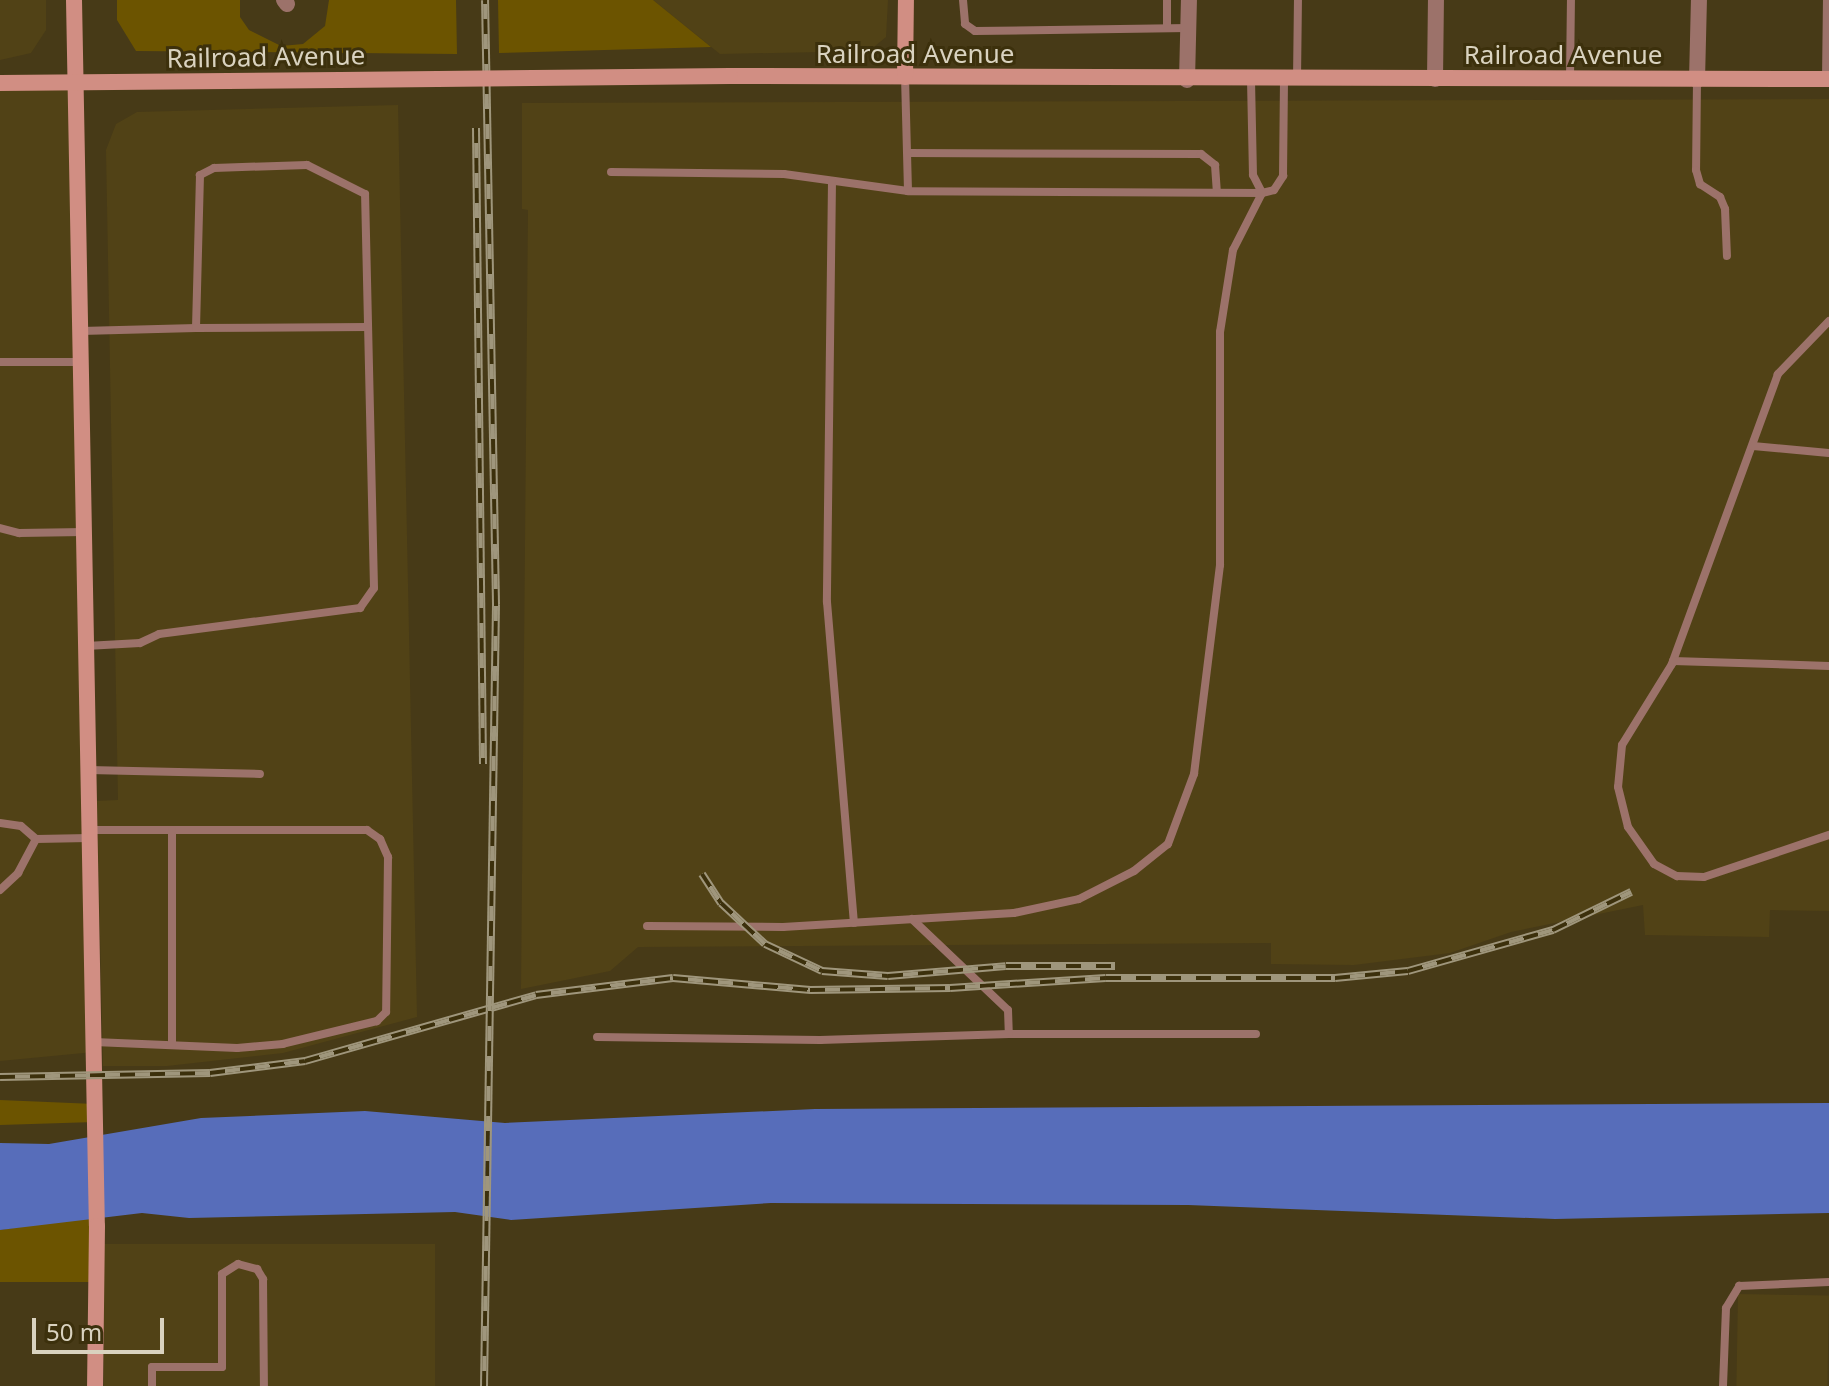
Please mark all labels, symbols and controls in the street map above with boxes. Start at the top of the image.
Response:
street label: Railroad Avenue [816,38,1014,70]
street label: Railroad Avenue [1464,39,1662,71]
street label: Railroad Avenue [166,40,366,74]
scale bar [36,1302,168,1352]
text: 50 m [46,1315,102,1348]

